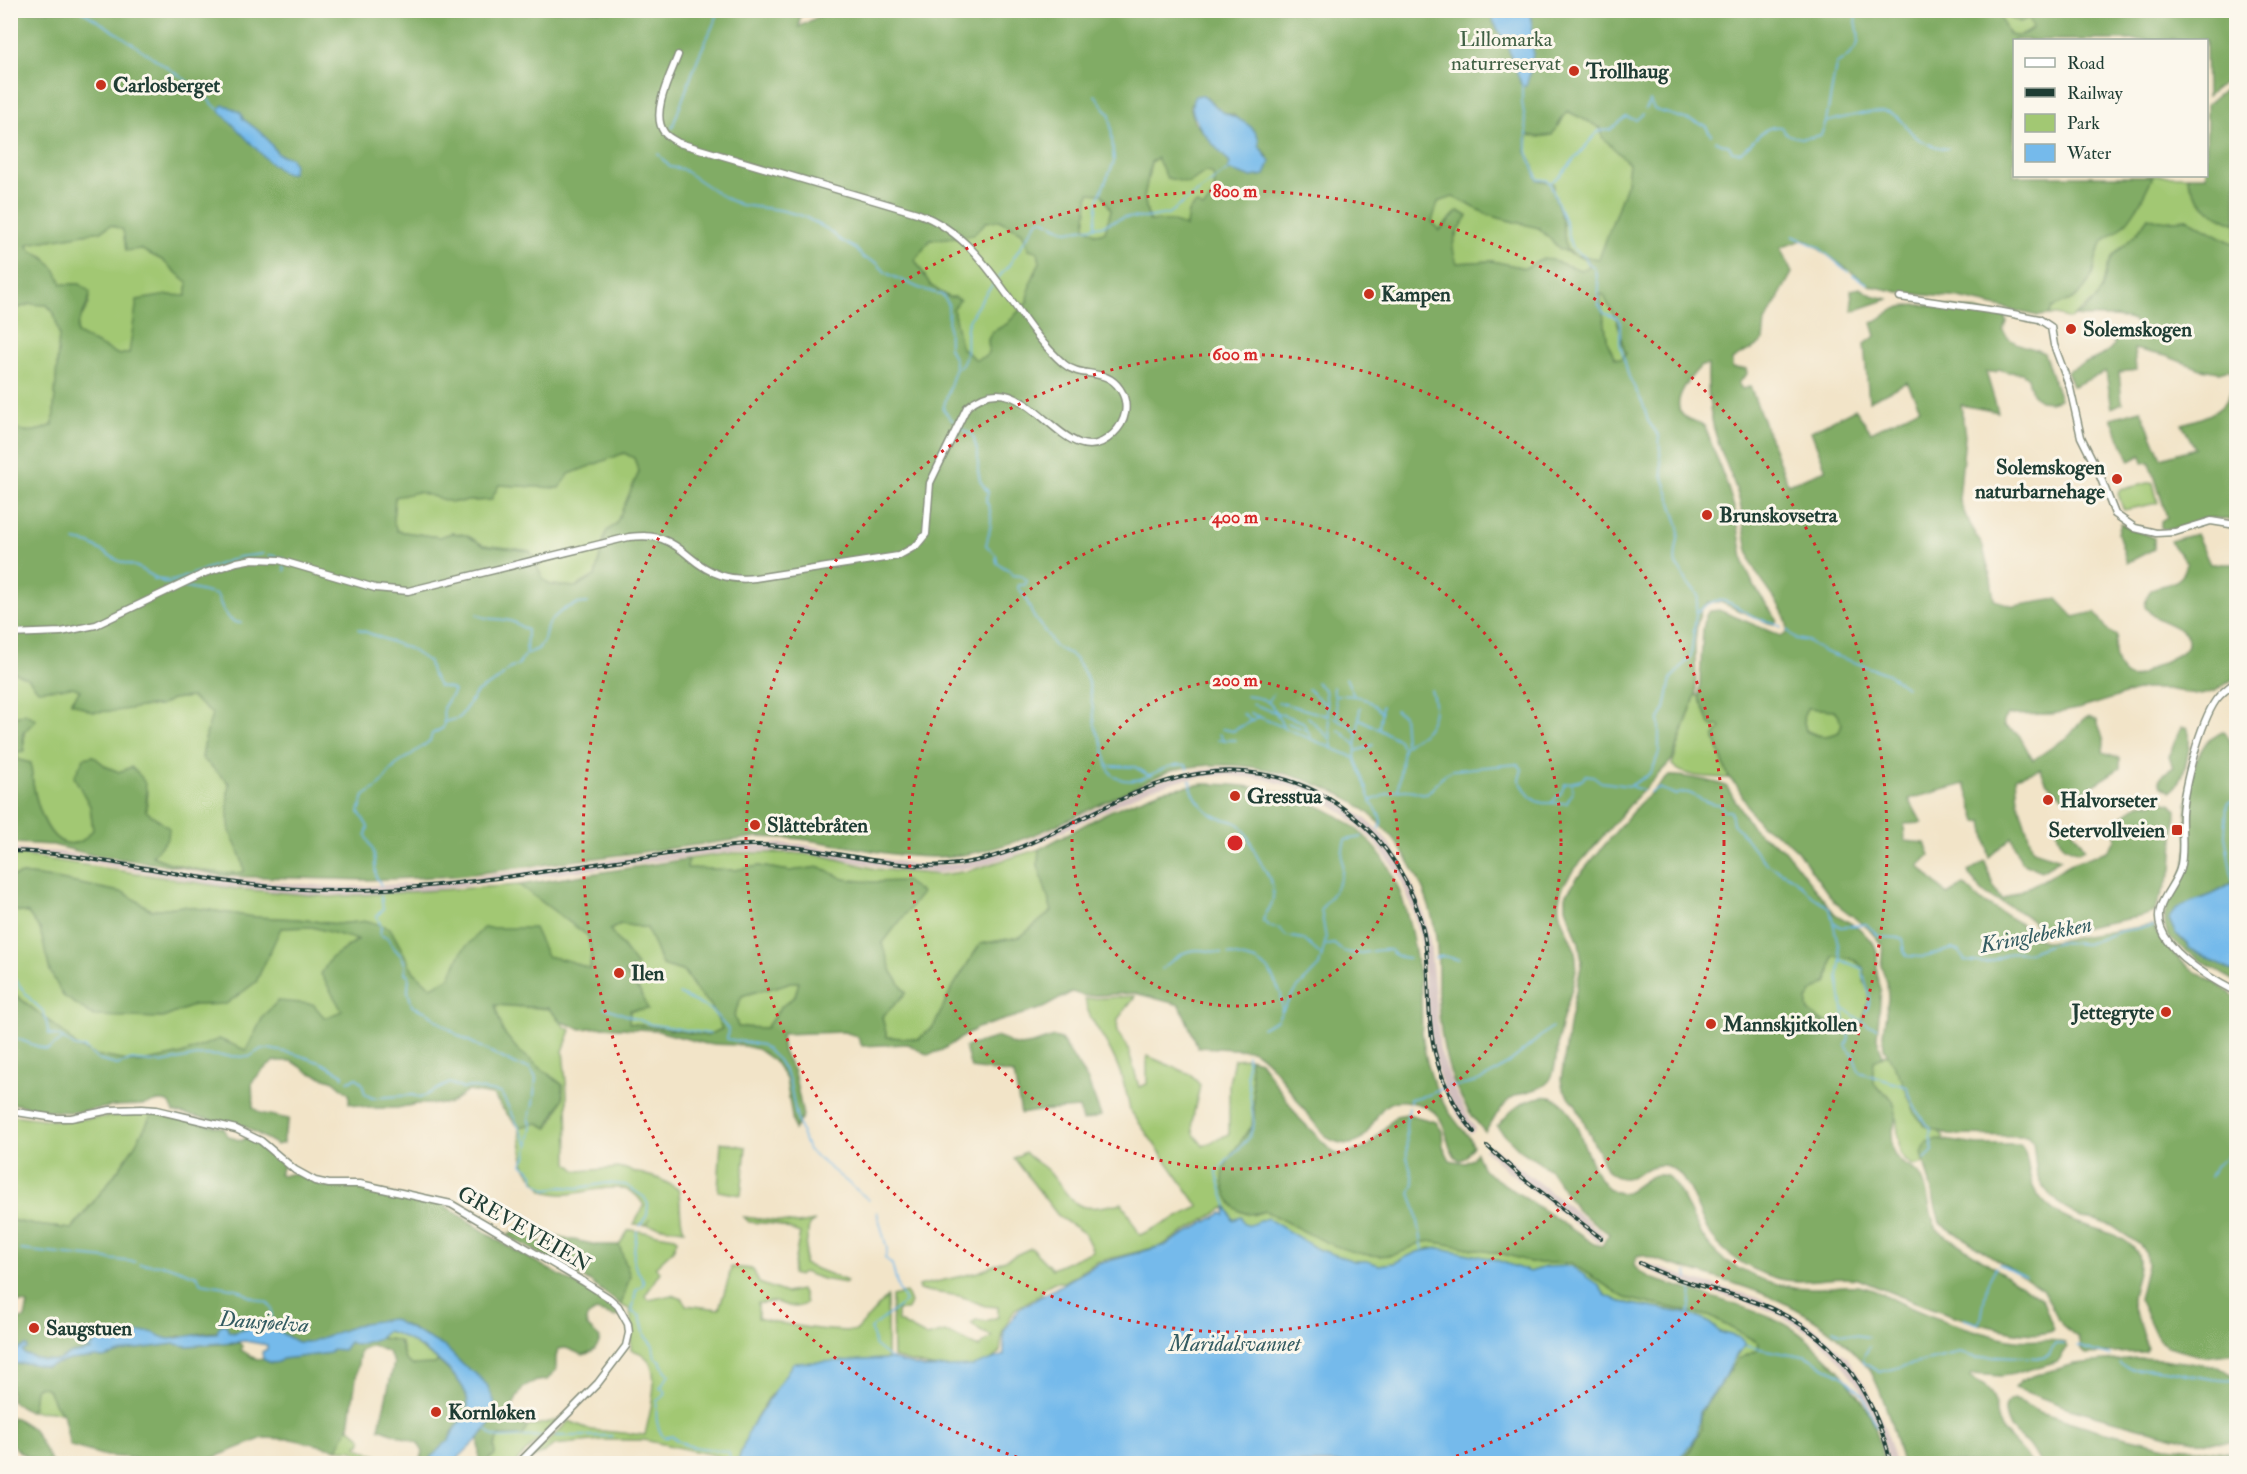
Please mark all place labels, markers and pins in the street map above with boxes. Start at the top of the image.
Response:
place label: Trollhaug [1585,58,1669,85]
marker: Trollhaug [1567,64,1581,78]
place label: Carlosberget [113,72,220,99]
marker: Carlosberget [94,78,108,92]
place label: Kampen [1381,281,1451,308]
marker: Kampen [1362,287,1376,301]
place label: Solemskogen [2083,316,2192,343]
marker: Solemskogen [2064,322,2078,336]
place label: Solemskogen naturbarnehage [1974,454,2105,505]
marker: Solemskogen naturbarnehage [2110,472,2124,486]
place label: Brunskovsetra [1719,502,1839,529]
marker: Brunskovsetra [1700,508,1714,522]
place label: Gresstua [1247,783,1323,810]
place label: Halvorseter [2060,787,2159,814]
marker: Gresstua [1228,789,1242,803]
marker: Halvorseter [2041,793,2055,807]
place label: Slåttebråten [767,812,868,839]
place label: Setervollveien [2049,817,2165,844]
marker: Slåttebråten [748,818,762,832]
marker: Setervollveien [2170,823,2184,837]
centre of rings [1225,833,1245,853]
place label: Ilen [631,960,665,987]
marker: Ilen [612,966,626,980]
place label: Jettegryte [2071,999,2154,1026]
marker: Jettegryte [2159,1005,2173,1019]
place label: Mannskjitkollen [1722,1011,1858,1038]
marker: Mannskjitkollen [1704,1017,1718,1031]
place label: Saugstuen [46,1315,132,1342]
marker: Saugstuen [27,1321,41,1335]
place label: Kornløken [448,1399,536,1426]
marker: Kornløken [429,1405,443,1419]

